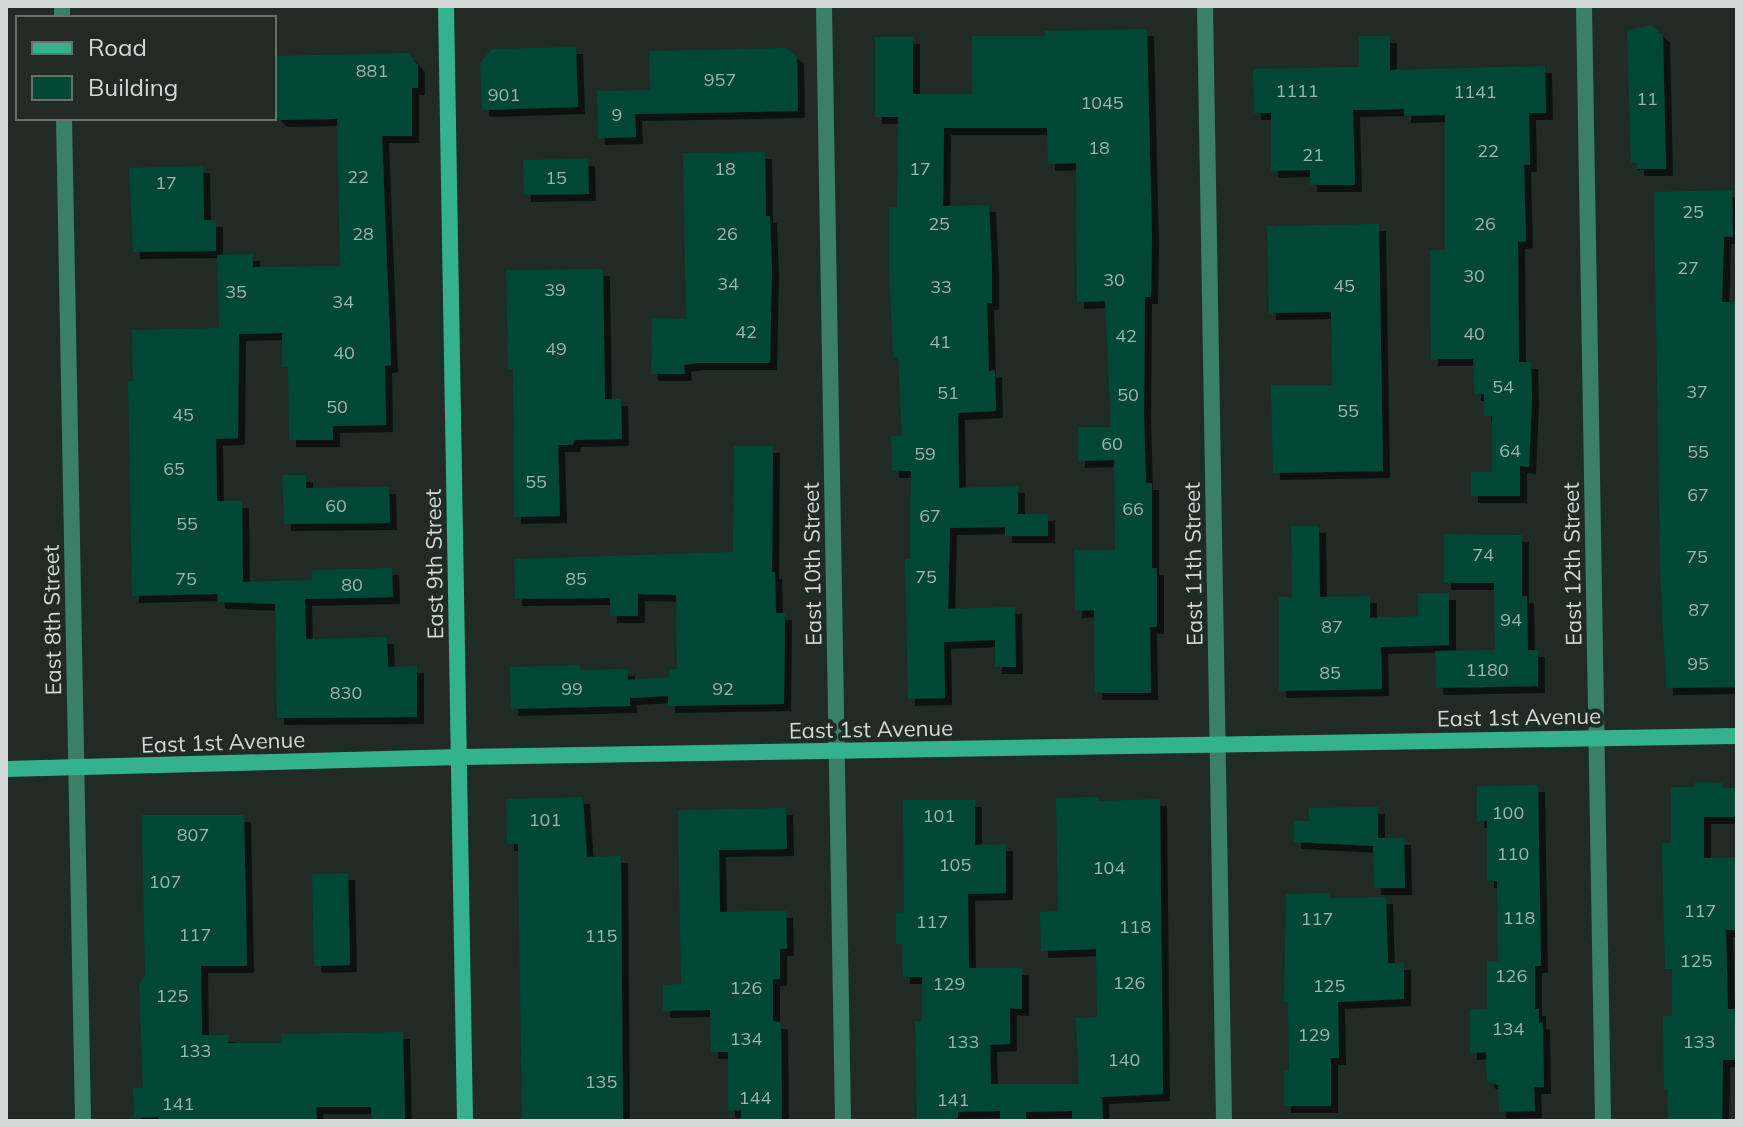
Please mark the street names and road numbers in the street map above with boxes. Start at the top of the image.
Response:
street label: East 10th Street [797,482,827,646]
street label: East 11th Street [1178,482,1208,646]
street label: East 12th Street [1557,482,1587,646]
street label: East 9th Street [419,488,449,640]
street label: East 8th Street [37,544,67,696]
street label: East 1st Avenue [1437,702,1601,732]
street label: East 1st Avenue [789,714,953,744]
street label: East 1st Avenue [140,725,306,759]

